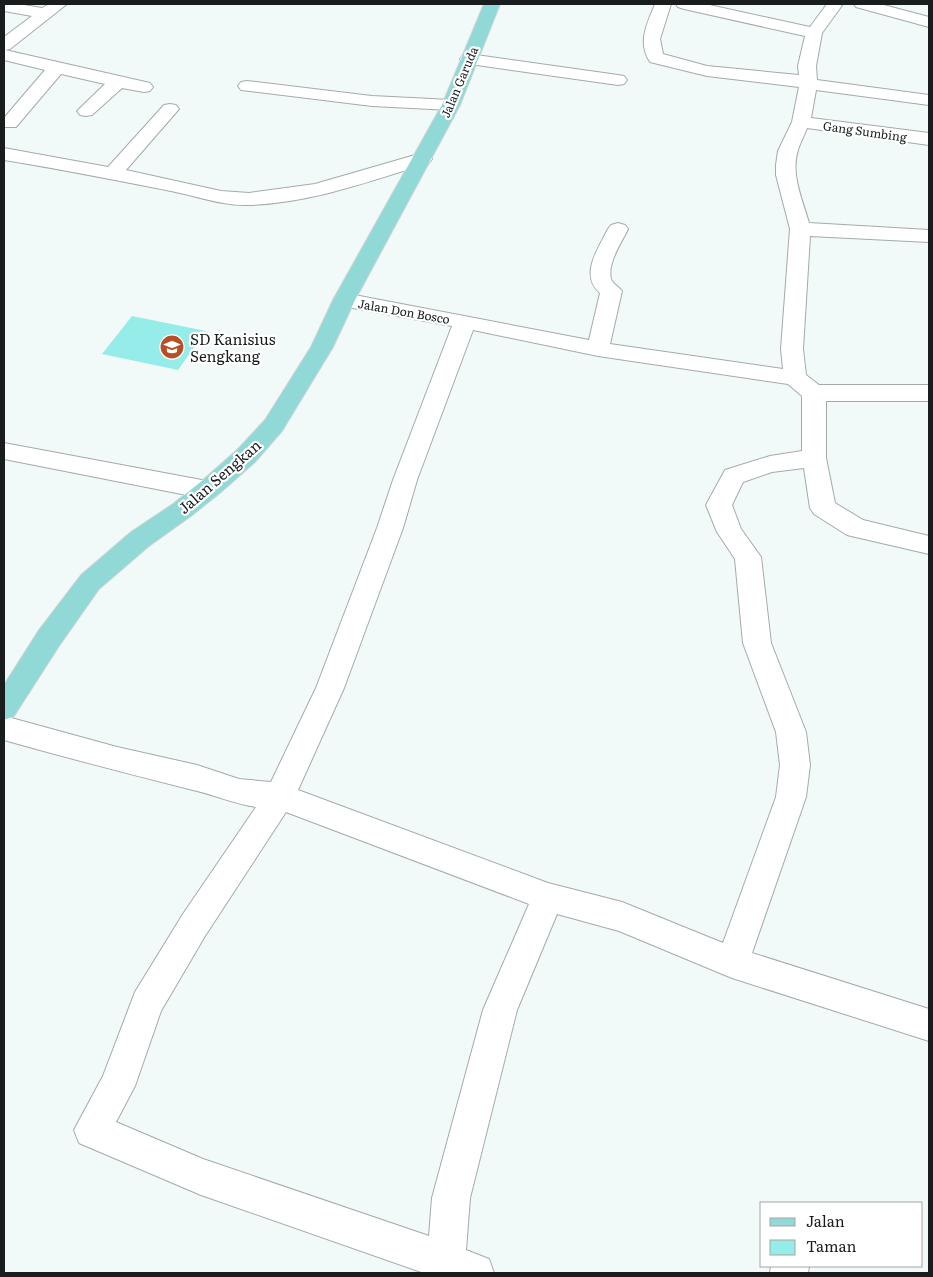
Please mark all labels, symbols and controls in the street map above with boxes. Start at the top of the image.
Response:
street label: Jalan Garuda [436,43,482,120]
street label: Gang Sumbing [822,116,908,146]
street label: Jalan Don Bosco [357,294,451,328]
place label: SD Kanisius Sengkang [190,327,276,367]
school or university icon: SD Kanisius Sengkang [159,334,185,360]
street label: Jalan Sengkan [172,433,266,519]
legend [760,1202,923,1267]
text: Jalan [806,1209,845,1232]
text: Taman [806,1234,856,1257]

